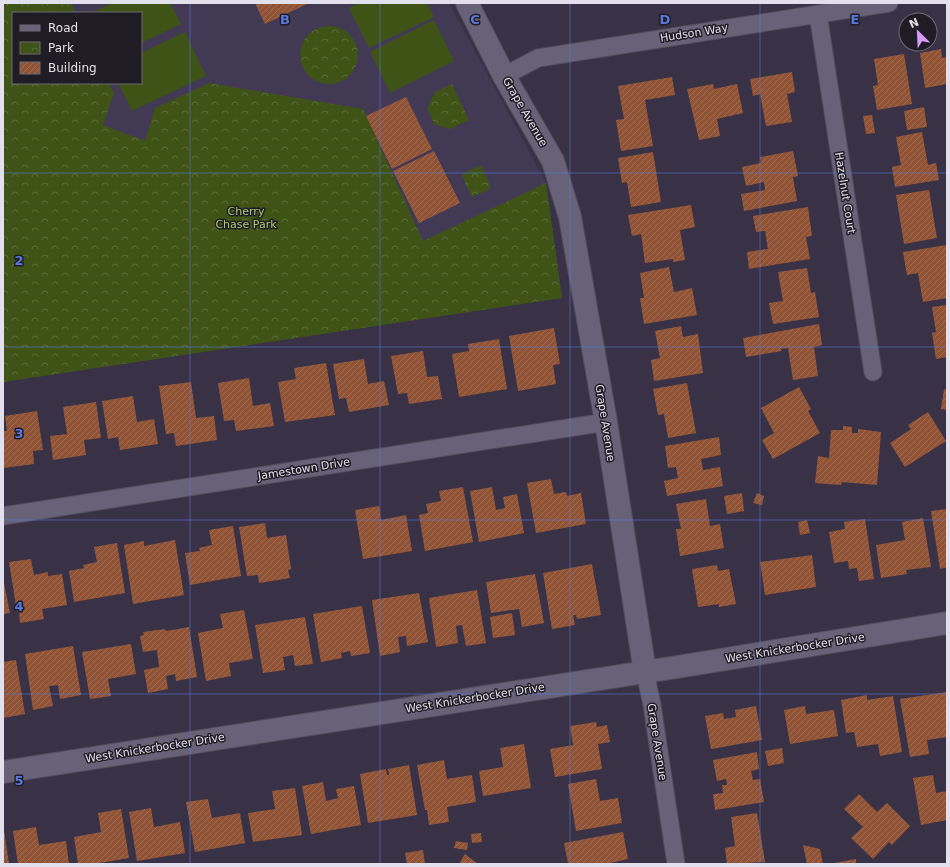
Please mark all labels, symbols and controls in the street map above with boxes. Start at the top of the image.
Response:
legend [12,12,142,84]
text: B [280,12,290,27]
text: C [470,12,480,27]
text: D [660,12,671,27]
text: E [851,12,859,27]
north arrow [898,12,938,52]
text: N [907,16,921,31]
text: Road [48,21,78,35]
street label: Hudson Way [659,21,729,45]
text: Park [48,41,74,55]
text: Building [48,61,97,75]
street label: Grape Avenue [500,75,550,149]
street label: Hazelnut Court [832,151,858,235]
park label: Cherry Chase Park [215,205,277,231]
text: 2 [14,253,24,268]
street label: Grape Avenue [592,384,618,463]
text: 3 [14,426,24,441]
street label: Jamestown Drive [256,455,351,483]
text: 4 [14,599,24,614]
street label: West Knickerbocker Drive [724,631,866,665]
street label: West Knickerbocker Drive [404,681,546,715]
street label: Grape Avenue [644,703,670,782]
street label: West Knickerbocker Drive [84,731,226,765]
text: 5 [14,773,24,788]

